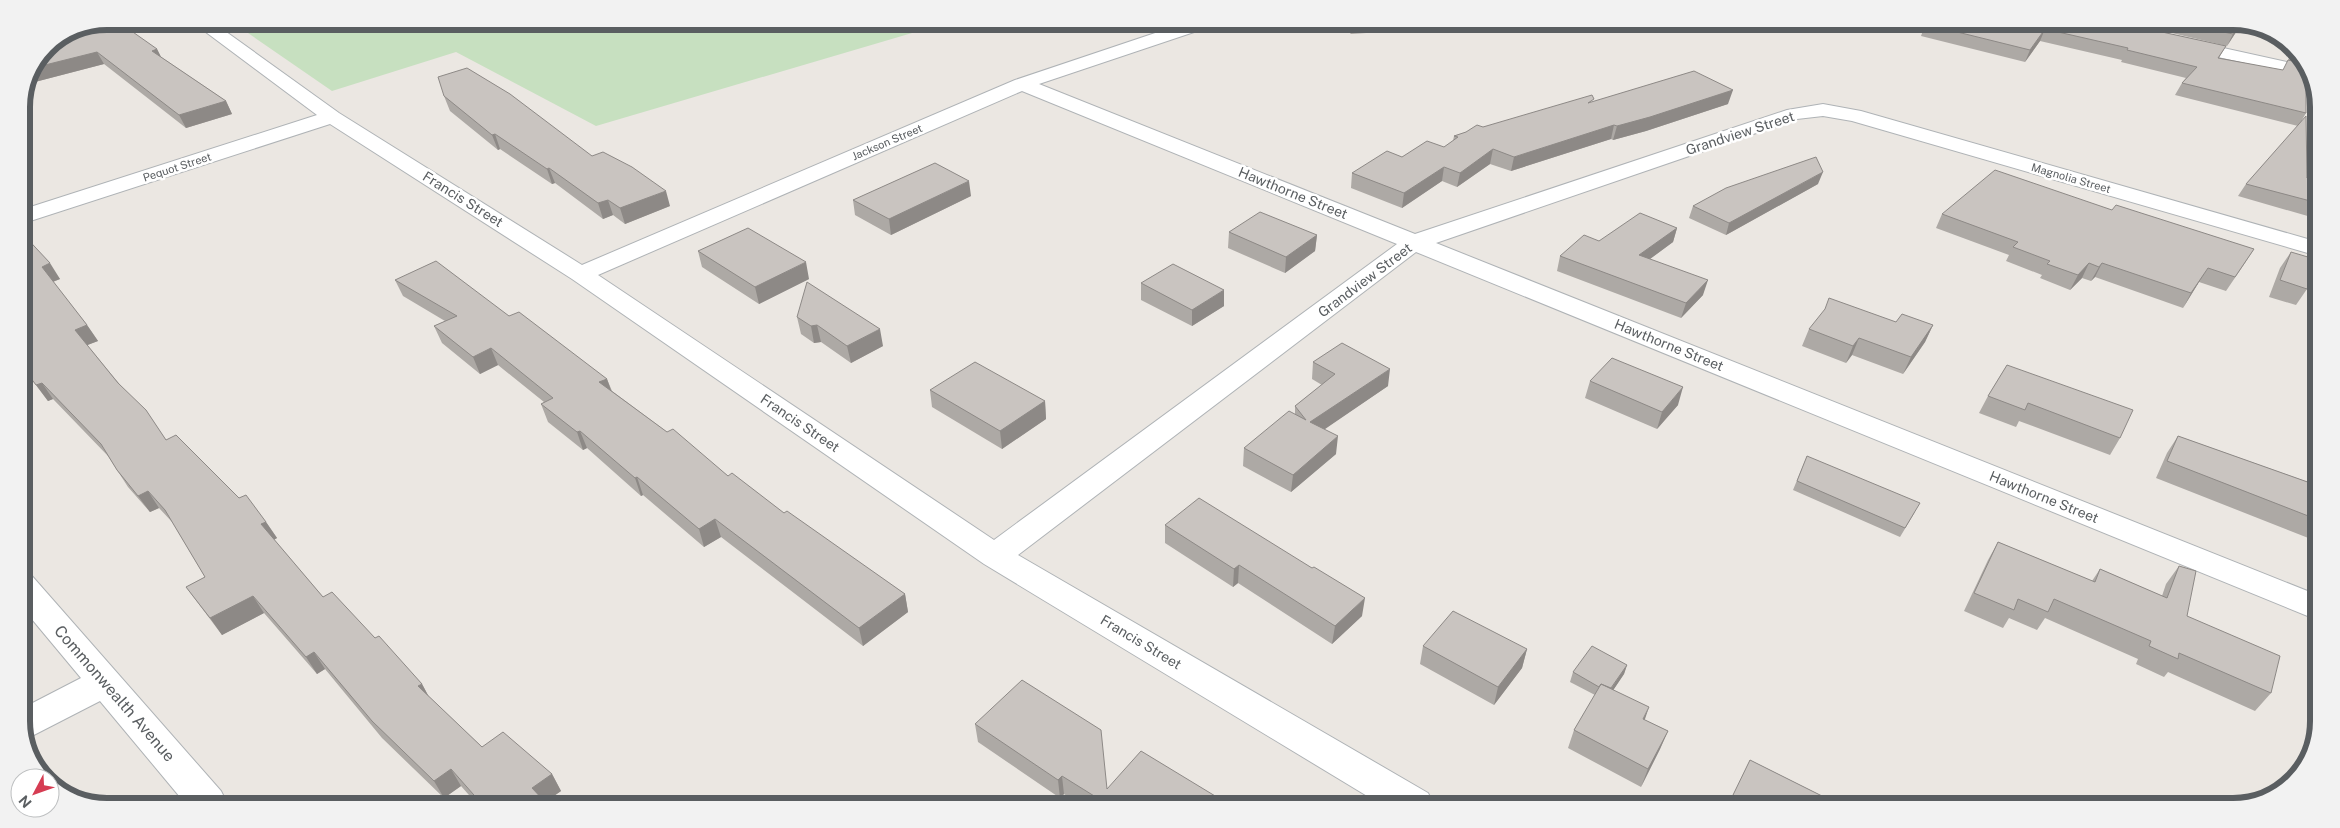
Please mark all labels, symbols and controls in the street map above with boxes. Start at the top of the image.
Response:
street label: Grandview Street [1684,108,1796,158]
street label: Jackson Street [850,122,924,162]
street label: Pequot Street [141,150,213,184]
street label: Magnolia Street [2030,161,2112,195]
street label: Hawthorne Street [1236,164,1350,222]
street label: Francis Street [420,168,506,230]
street label: Grandview Street [1315,240,1415,320]
street label: Hawthorne Street [1612,316,1726,374]
street label: Francis Street [758,391,842,455]
street label: Hawthorne Street [1987,468,2101,526]
street label: Francis Street [1098,612,1184,672]
street label: Commonwealth Avenue [50,621,179,765]
north arrow [10,768,60,818]
text: N [16,792,35,811]

